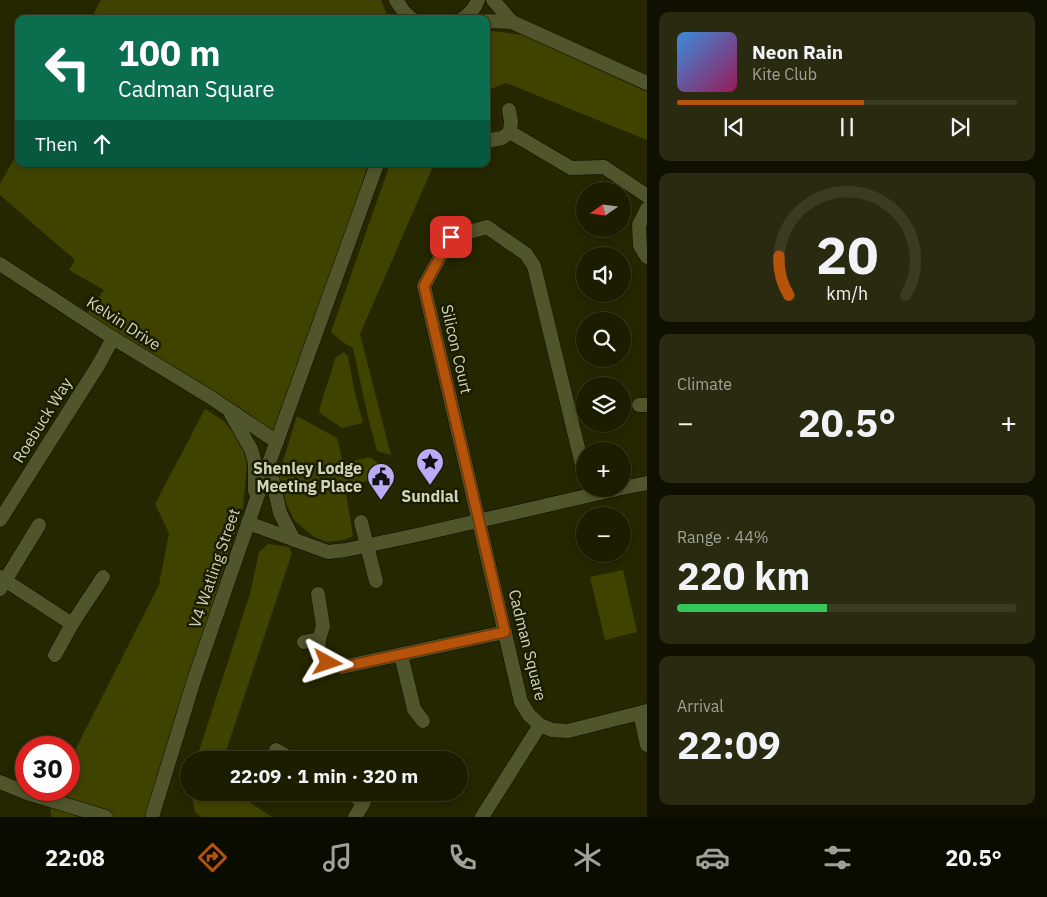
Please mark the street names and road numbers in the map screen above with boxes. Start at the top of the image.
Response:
street label: Kelvin Drive [83,292,165,355]
street label: Silicon Court [437,302,477,396]
street label: Roebuck Way [8,374,76,466]
street label: V4 Watling Street [184,506,244,630]
street label: Cadman Square [505,587,552,703]

